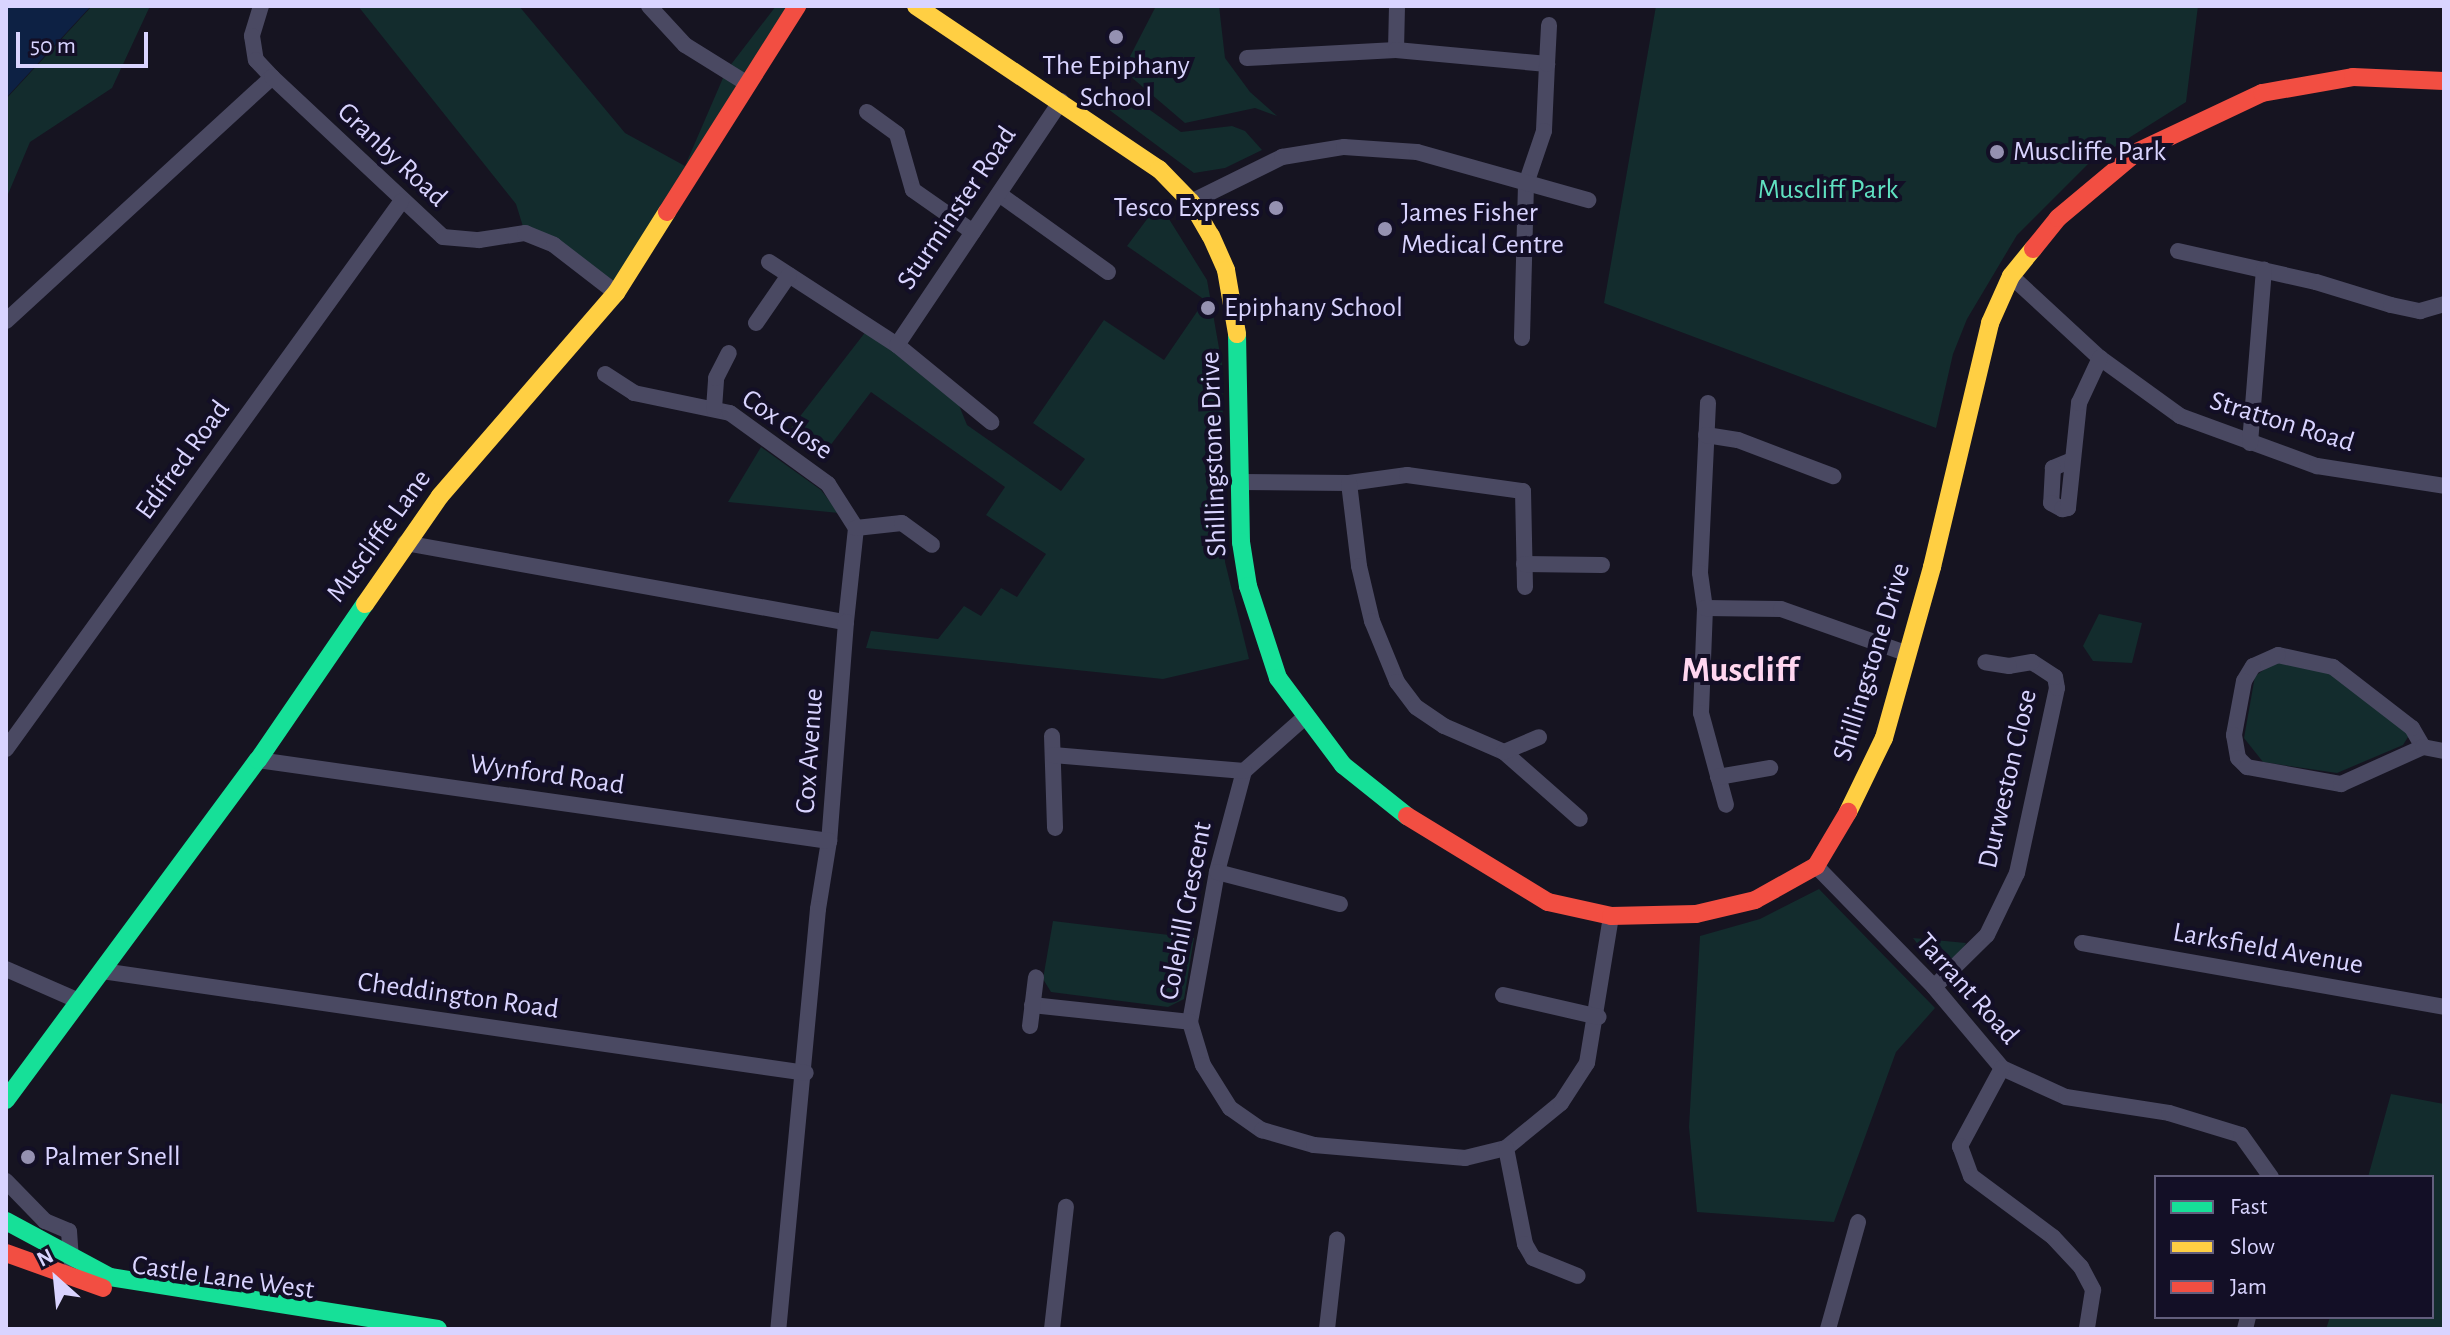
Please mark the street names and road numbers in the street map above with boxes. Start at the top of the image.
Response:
street label: Granby Road [330,96,454,214]
street label: Sturminster Road [890,120,1024,296]
street label: Shillingstone Drive [1194,351,1234,557]
street label: Cox Close [735,382,839,468]
street label: Stratton Road [2206,384,2358,460]
street label: Edifred Road [128,394,238,526]
street label: Muscliffe Lane [319,463,439,609]
street label: Shillingstone Drive [1826,559,1918,765]
street label: Durweston Close [1971,686,2045,872]
street label: Cox Avenue [789,687,831,815]
street label: Wynford Road [468,748,626,802]
street label: Colehill Crescent [1152,819,1220,1003]
street label: Larksfield Avenue [2170,916,2366,982]
street label: Tarrant Road [1908,926,2026,1052]
street label: Cheddington Road [355,965,561,1027]
street label: Castle Lane West [130,1249,316,1307]

